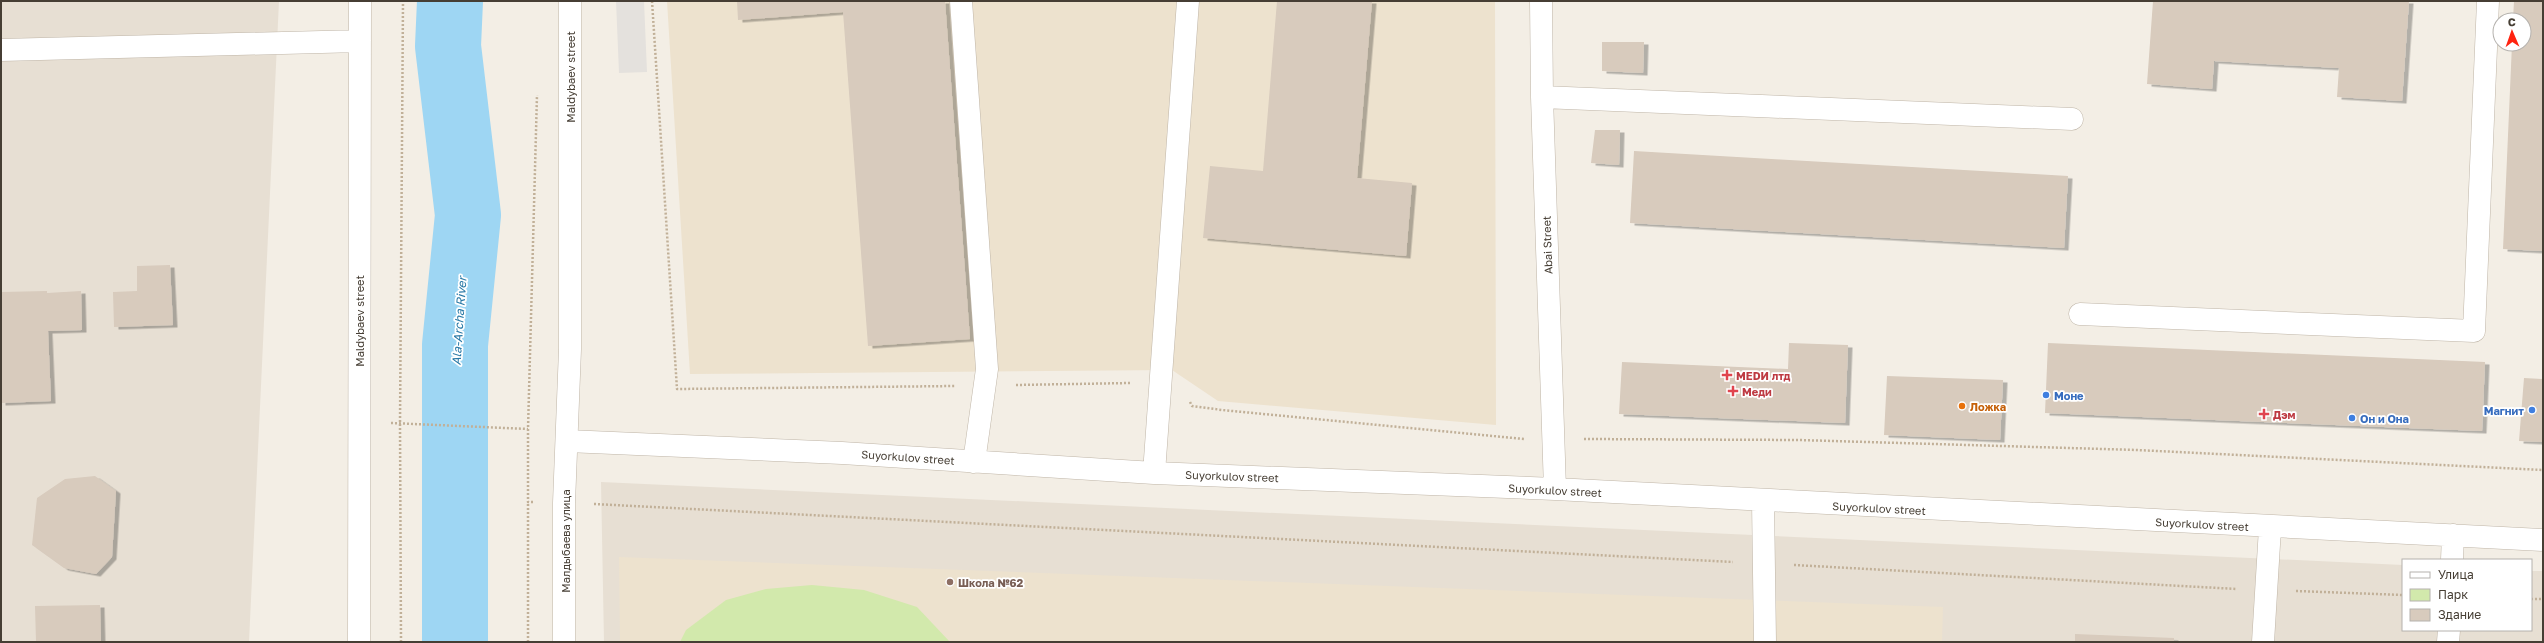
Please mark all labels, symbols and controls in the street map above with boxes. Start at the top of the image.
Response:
north arrow [2492,12,2532,52]
text: С [2508,15,2516,28]
street label: Maldybaev street [564,31,577,123]
street label: Abai Street [1539,215,1555,275]
water label: Ala-Archa River [448,274,470,366]
street label: Maldybaev street [353,275,366,367]
marker: МЕDИ лтд [1721,369,1733,381]
place label: МЕDИ лтд [1736,369,1791,382]
marker: Меди [1727,385,1739,397]
place label: Меди [1742,385,1772,398]
place label: Моне [2054,389,2084,402]
marker: Моне [2041,390,2051,400]
place label: Ложка [1970,400,2006,413]
marker: Ложка [1957,401,1967,411]
place label: Магнит [2484,404,2524,417]
marker: Магнит [2527,405,2537,415]
marker: Дэм [2258,408,2270,420]
place label: Дэм [2273,408,2296,421]
place label: Он и Она [2360,412,2409,425]
marker: Он и Она [2347,413,2357,423]
street label: Suyorkulov street [861,447,955,467]
street label: Suyorkulov street [1185,468,1279,484]
street label: Suyorkulov street [1508,481,1602,499]
street label: Малдыбаева улица [559,489,572,593]
street label: Suyorkulov street [1832,499,1926,517]
street label: Suyorkulov street [2155,515,2249,533]
legend [2402,559,2532,631]
text: Улица [2438,567,2474,582]
place label: Школа №62 [958,576,1024,589]
marker: Школа №62 [945,577,955,587]
text: Парк [2438,587,2468,602]
text: Здание [2438,607,2481,622]

